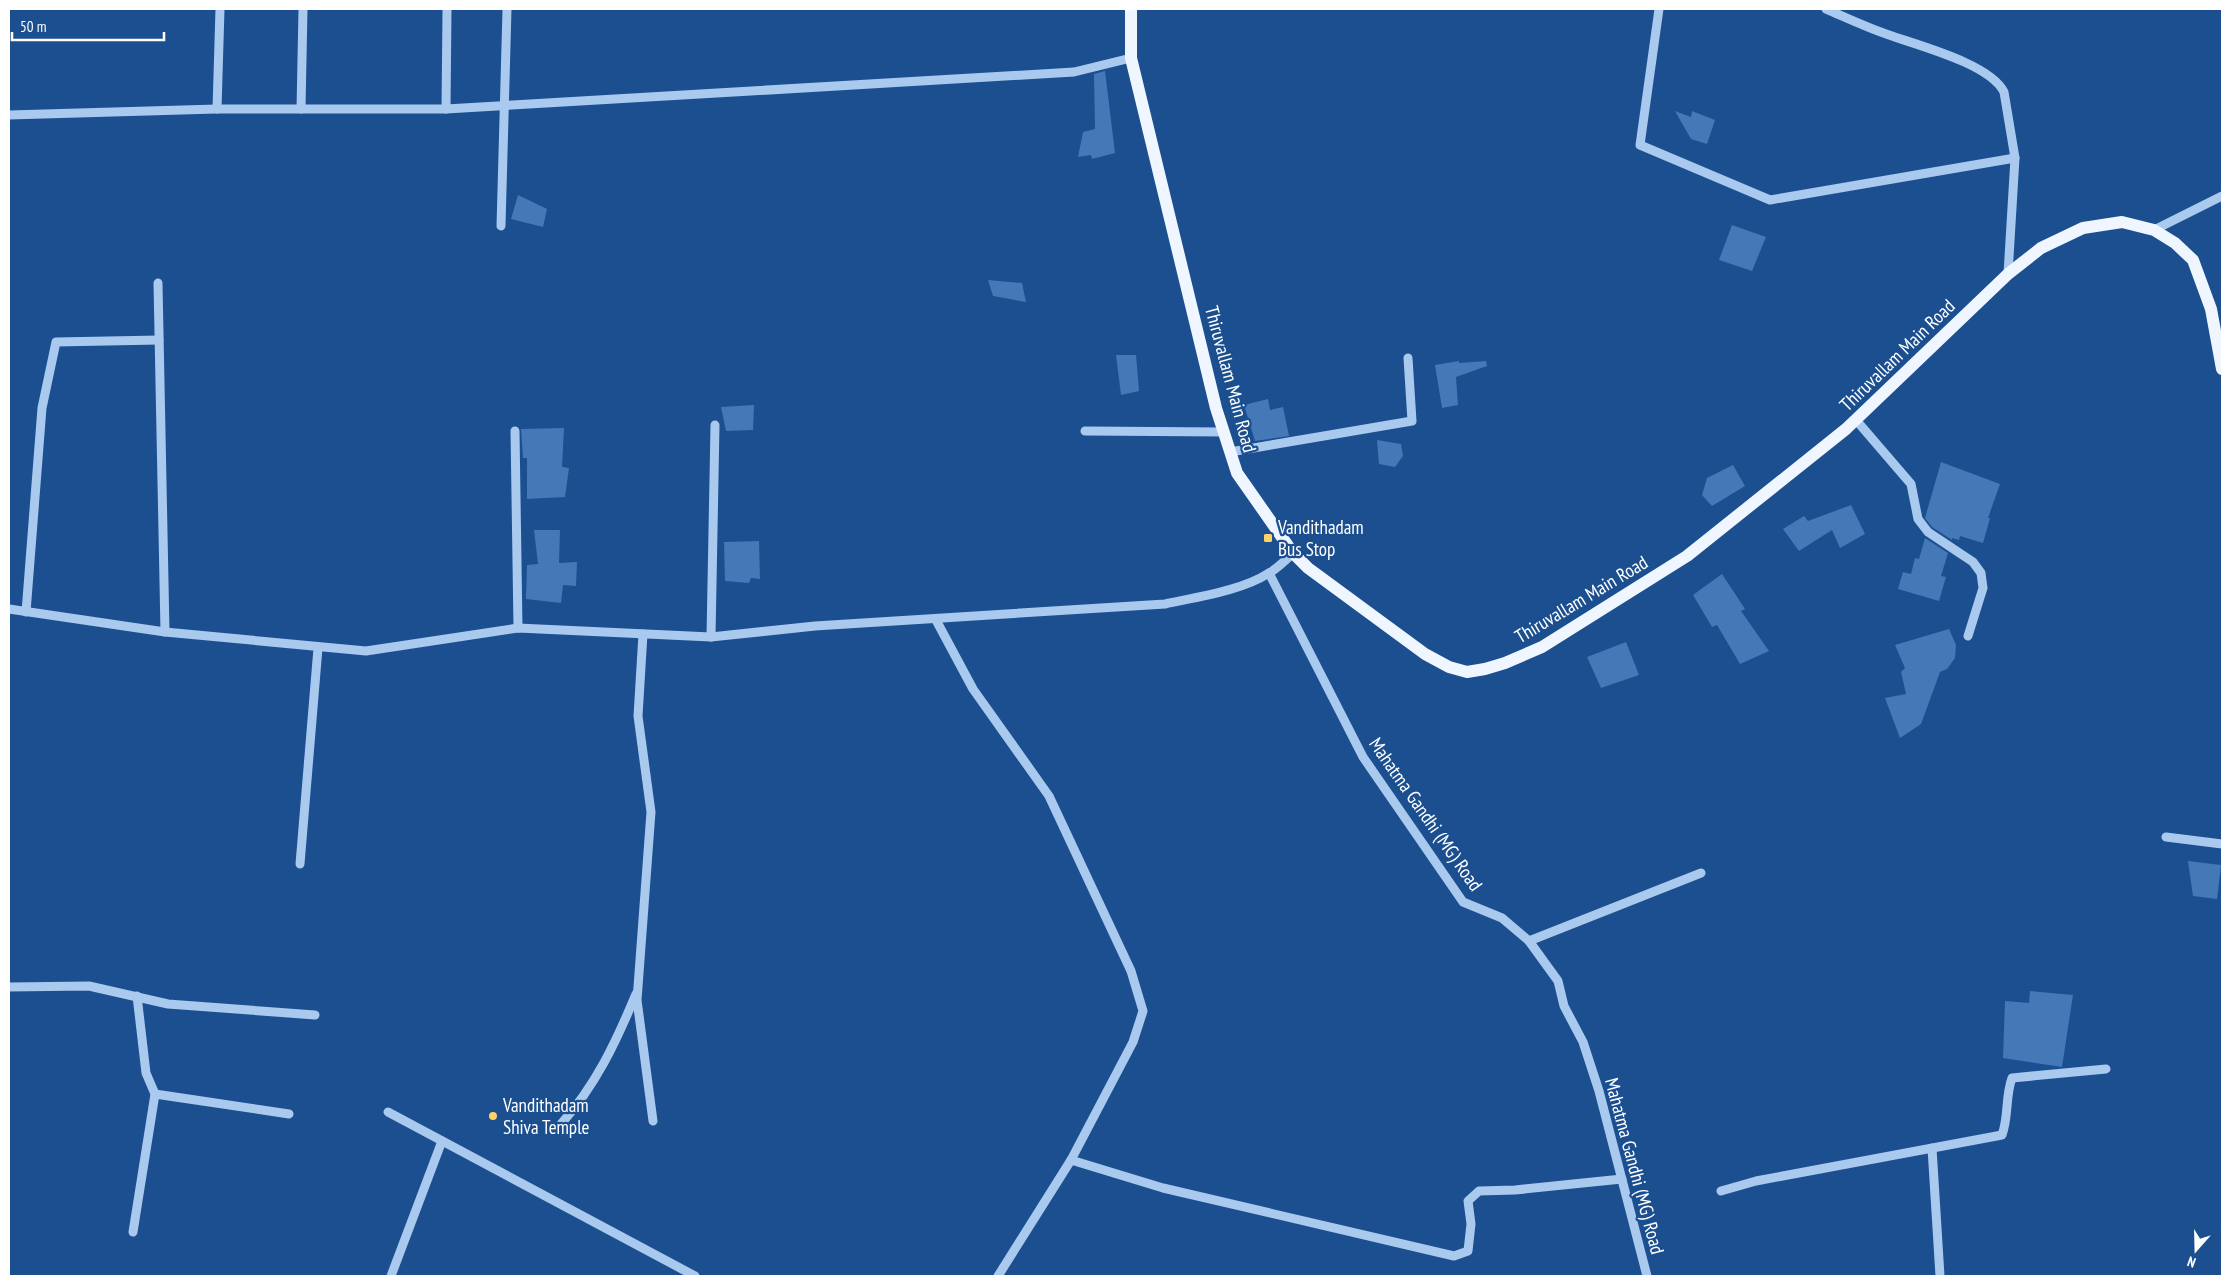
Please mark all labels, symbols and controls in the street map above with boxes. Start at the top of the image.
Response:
scale bar [12,10,165,42]
text: 50 m [20,17,46,36]
street label: Thiruvallam Main Road [1834,294,1960,416]
street label: Thiruvallam Main Road [1200,303,1262,455]
place label: Vandithadam Bus Stop [1277,515,1364,561]
marker: Vandithadam Bus Stop [1262,532,1274,544]
street label: Thiruvallam Main Road [1510,550,1652,648]
street label: Mahatma Gandhi (MG) Road [1364,733,1488,895]
street label: Mahatma Gandhi (MG) Road [1600,1075,1670,1257]
place label: Vandithadam Shiva Temple [502,1093,590,1139]
marker: Vandithadam Shiva Temple [487,1110,499,1122]
north arrow [2171,1225,2221,1275]
text: N [2185,1252,2198,1272]

